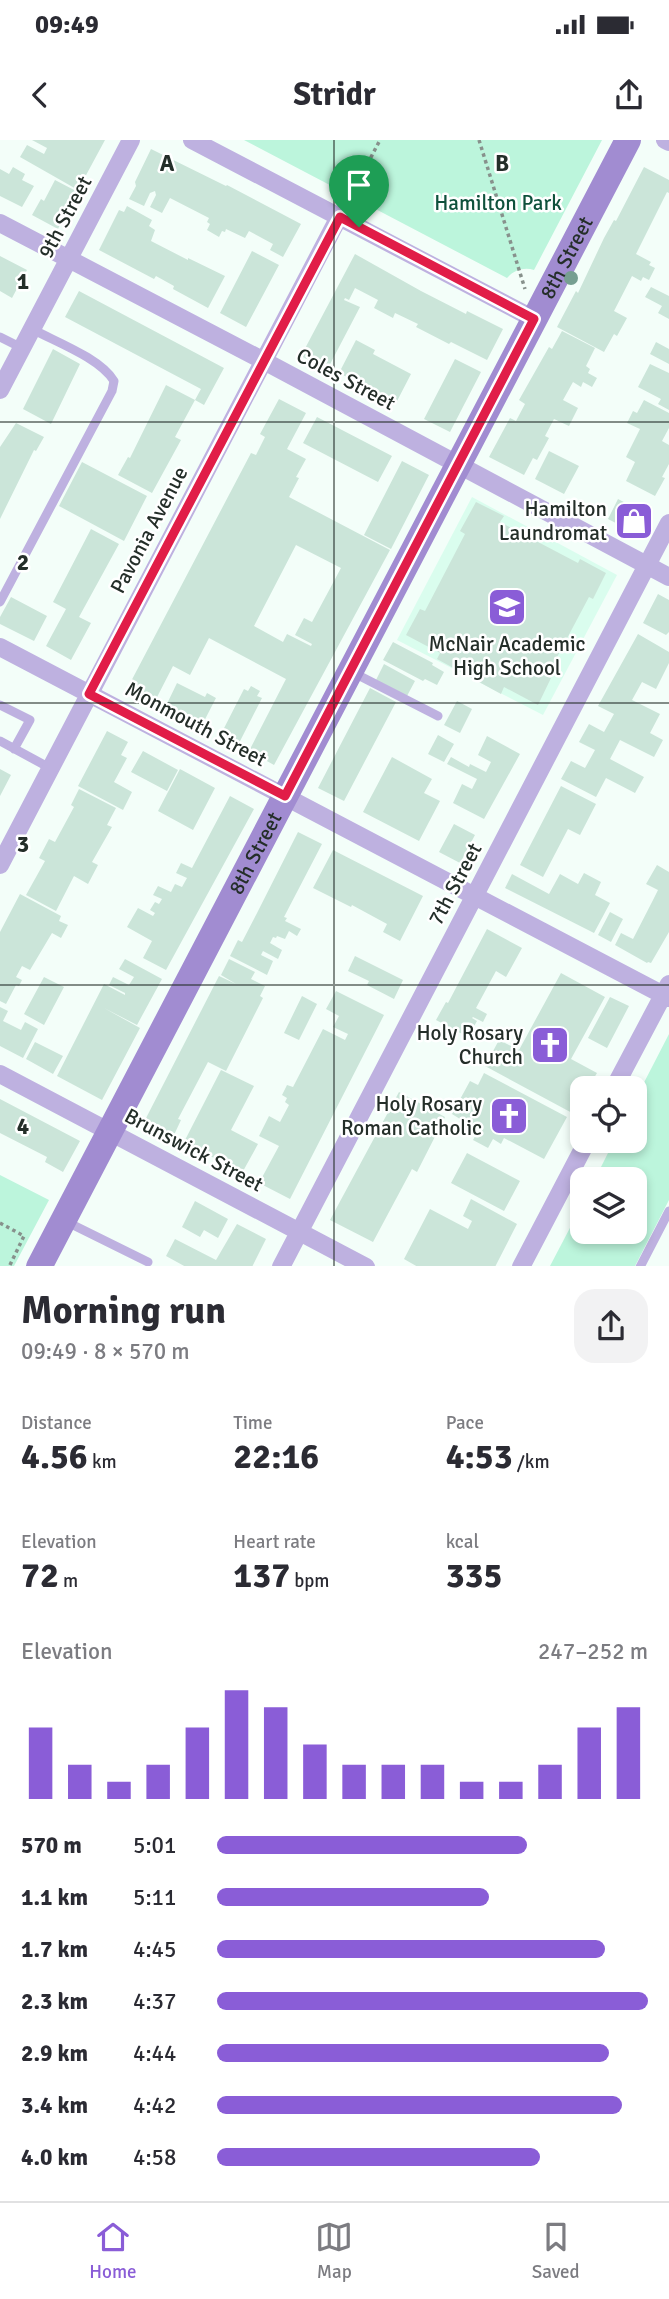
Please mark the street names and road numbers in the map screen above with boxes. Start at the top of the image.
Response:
street label: 9th Street [33,171,97,263]
street label: 8th Street [534,212,599,303]
street label: Coles Street [292,342,400,416]
street label: Pavonia Avenue [105,462,193,598]
street label: Monmouth Street [121,676,271,772]
street label: 8th Street [223,807,288,899]
street label: 7th Street [423,838,487,930]
street label: Brunswick Street [120,1103,268,1197]

